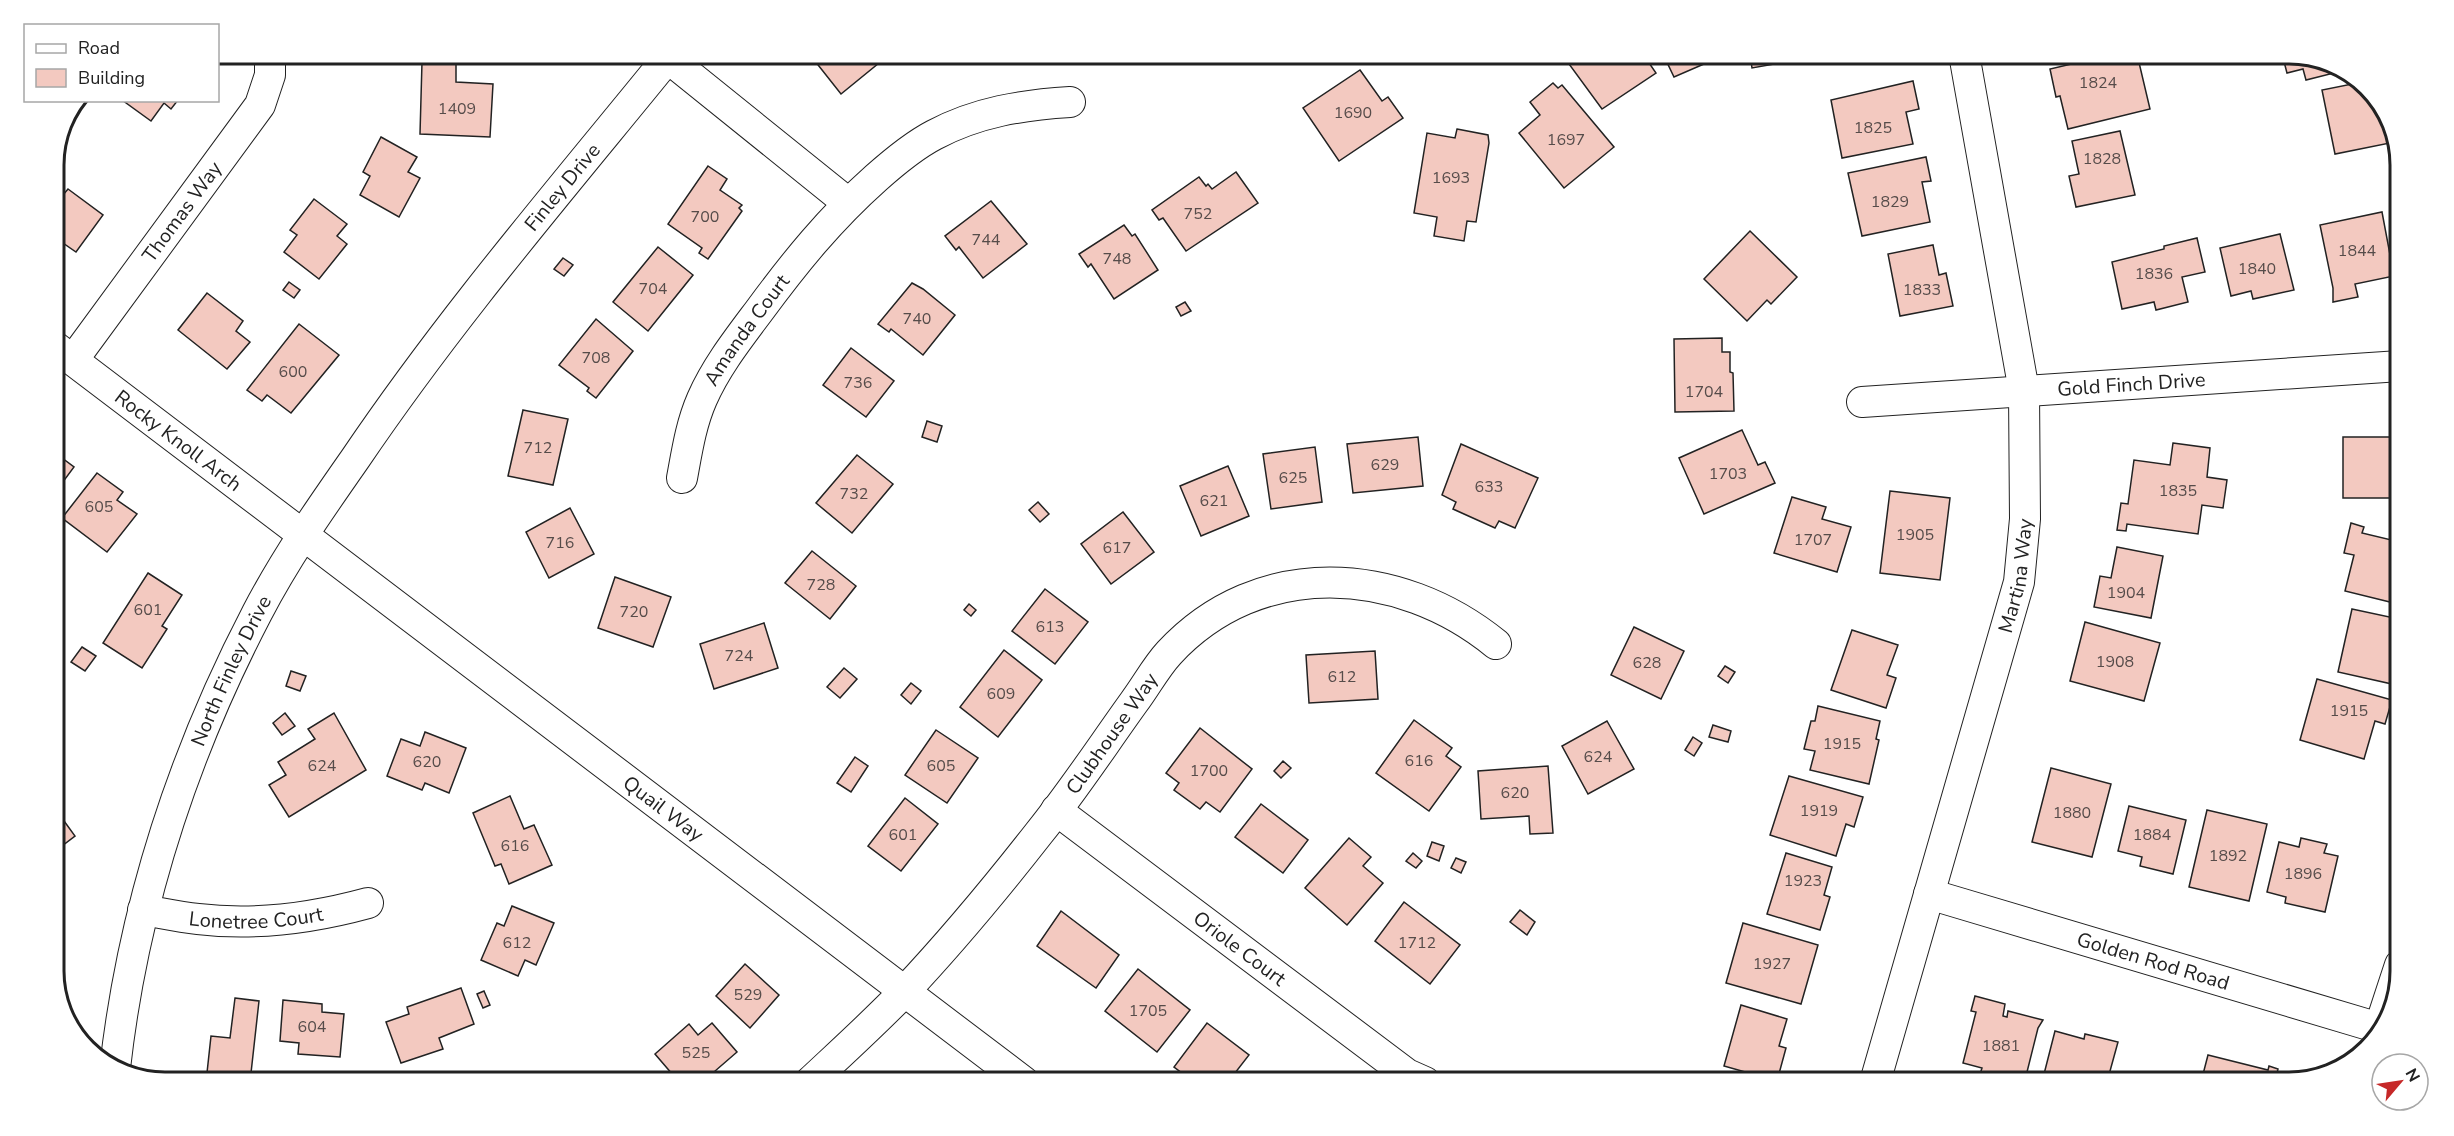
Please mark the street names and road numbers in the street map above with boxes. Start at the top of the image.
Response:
street label: Finley Drive [518,137,606,237]
street label: Thomas Way [136,155,228,267]
street label: Amanda Court [698,268,796,390]
street label: Gold Finch Drive [2056,366,2206,402]
street label: Rocky Knoll Arch [109,383,247,497]
street label: Martina Way [1992,517,2039,636]
street label: North Finley Drive [184,590,278,750]
street label: Clubhouse Way [1059,667,1164,800]
street label: Quail Way [618,769,710,848]
street label: Lonetree Court [188,900,326,935]
street label: Oriole Court [1188,904,1293,993]
street label: Golden Rod Road [2074,925,2233,996]

